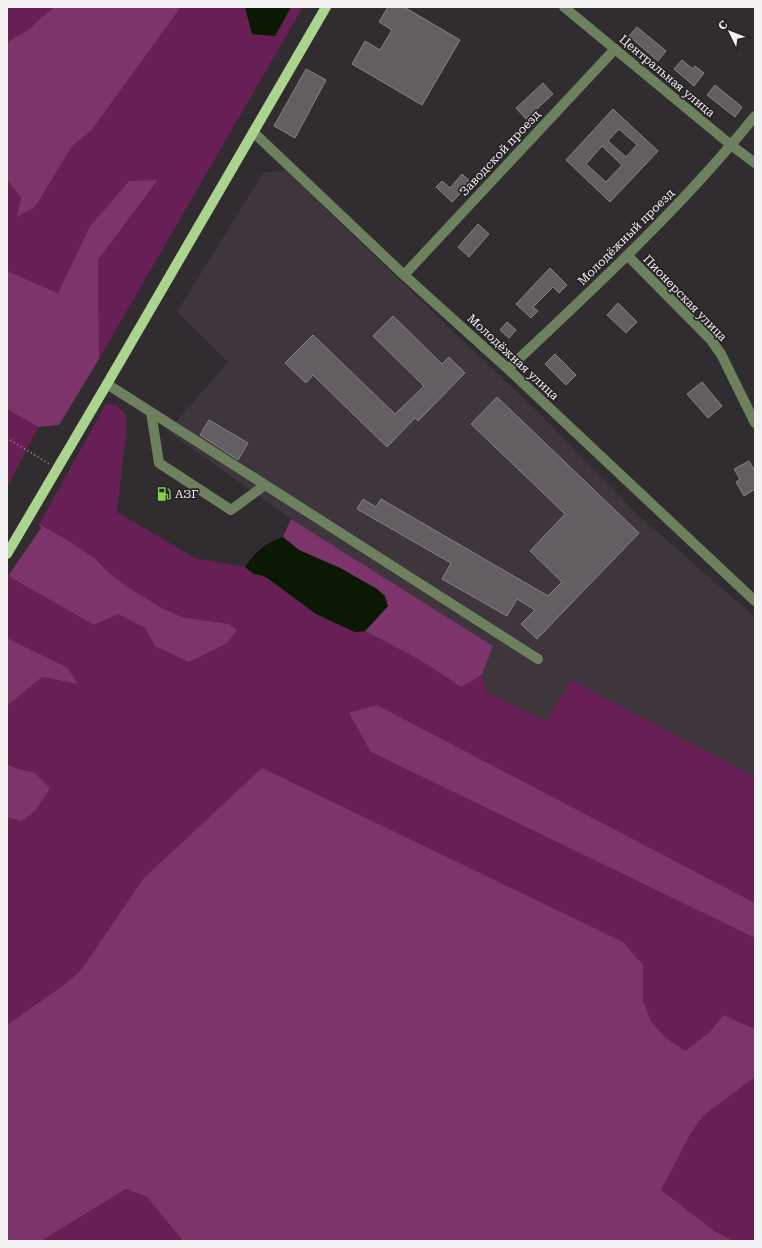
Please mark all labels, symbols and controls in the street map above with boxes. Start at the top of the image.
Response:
north arrow [710,12,750,52]
text: С [716,18,731,33]
street label: Центральная улица [616,32,718,120]
street label: Заводской проезд [457,107,544,199]
street label: Молодёжный проезд [575,186,677,288]
street label: Пионерская улица [640,252,730,344]
street label: Молодёжная улица [465,311,562,403]
fuel station icon: АЗГ [156,486,172,502]
place label: АЗГ [175,487,198,501]

